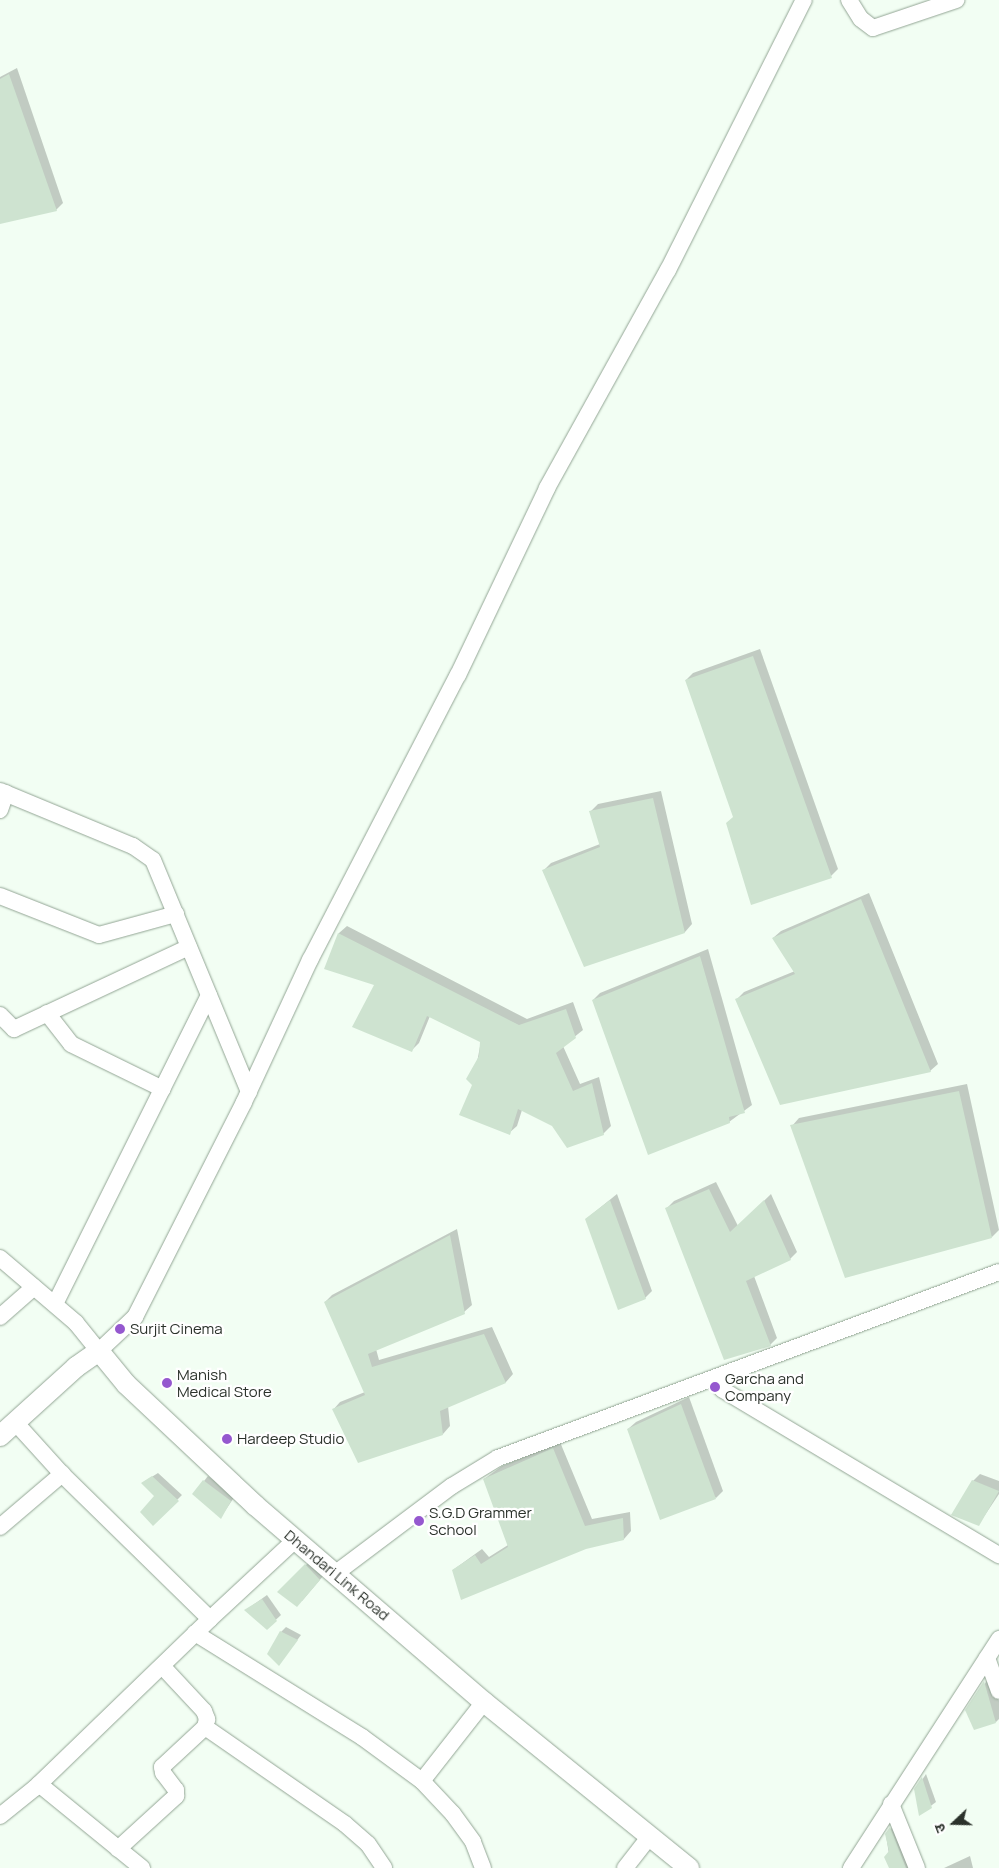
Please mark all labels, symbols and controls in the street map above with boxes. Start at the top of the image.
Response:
place label: Surjit Cinema [130,1320,223,1338]
marker: Surjit Cinema [114,1323,126,1335]
place label: Manish Medical Store [177,1365,272,1400]
place label: Garcha and Company [725,1369,804,1404]
marker: Manish Medical Store [161,1377,173,1389]
marker: Garcha and Company [709,1381,721,1393]
place label: Hardeep Studio [237,1430,344,1448]
marker: Hardeep Studio [221,1433,233,1445]
place label: S.G.D Grammer School [429,1503,532,1538]
marker: S.G.D Grammer School [413,1515,425,1527]
street label: Dhandari Link Road [281,1526,393,1624]
north arrow [929,1798,979,1848]
text: उ [929,1821,950,1836]

